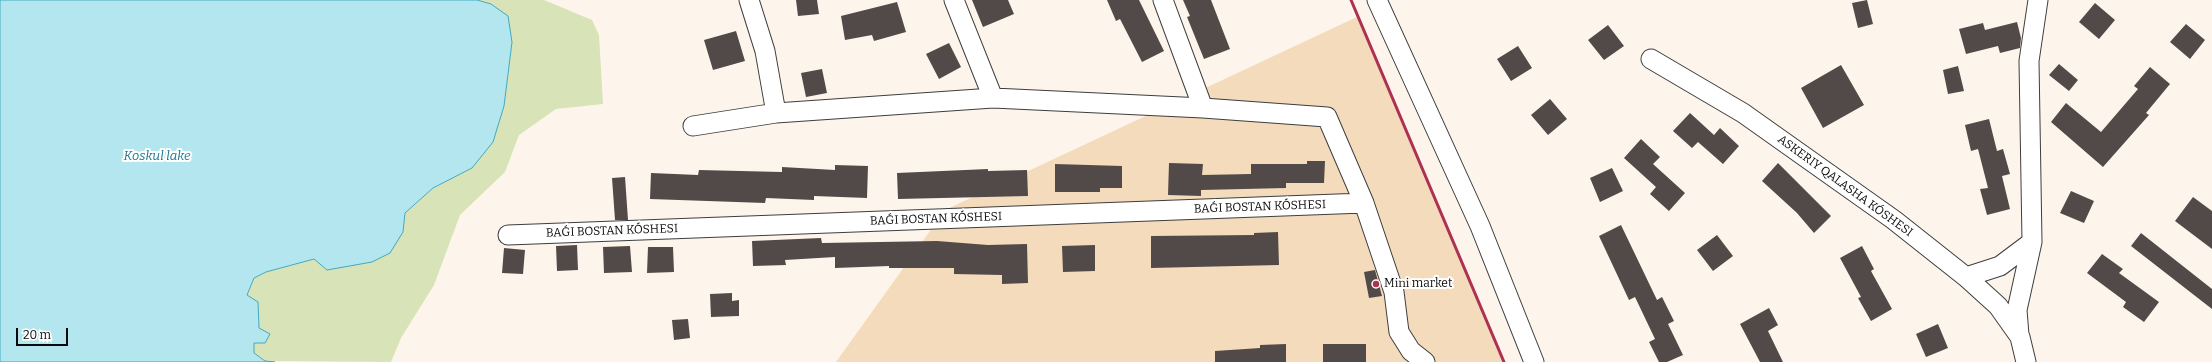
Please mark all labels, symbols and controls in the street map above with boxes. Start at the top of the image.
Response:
street label: ASKERIY QALASHA KÓSHESI [1775,132,1915,240]
water label: Koskul lake [123,148,191,164]
street label: BAǴI BOSTAN KÓSHESI [1194,197,1326,217]
street label: BAǴI BOSTAN KÓSHESI [870,209,1002,229]
street label: BAǴI BOSTAN KÓSHESI [546,221,678,241]
place label: Mini market [1384,277,1452,291]
marker: Mini market [1371,279,1381,289]
scale bar [18,320,70,346]
text: 20 m [23,328,51,342]

